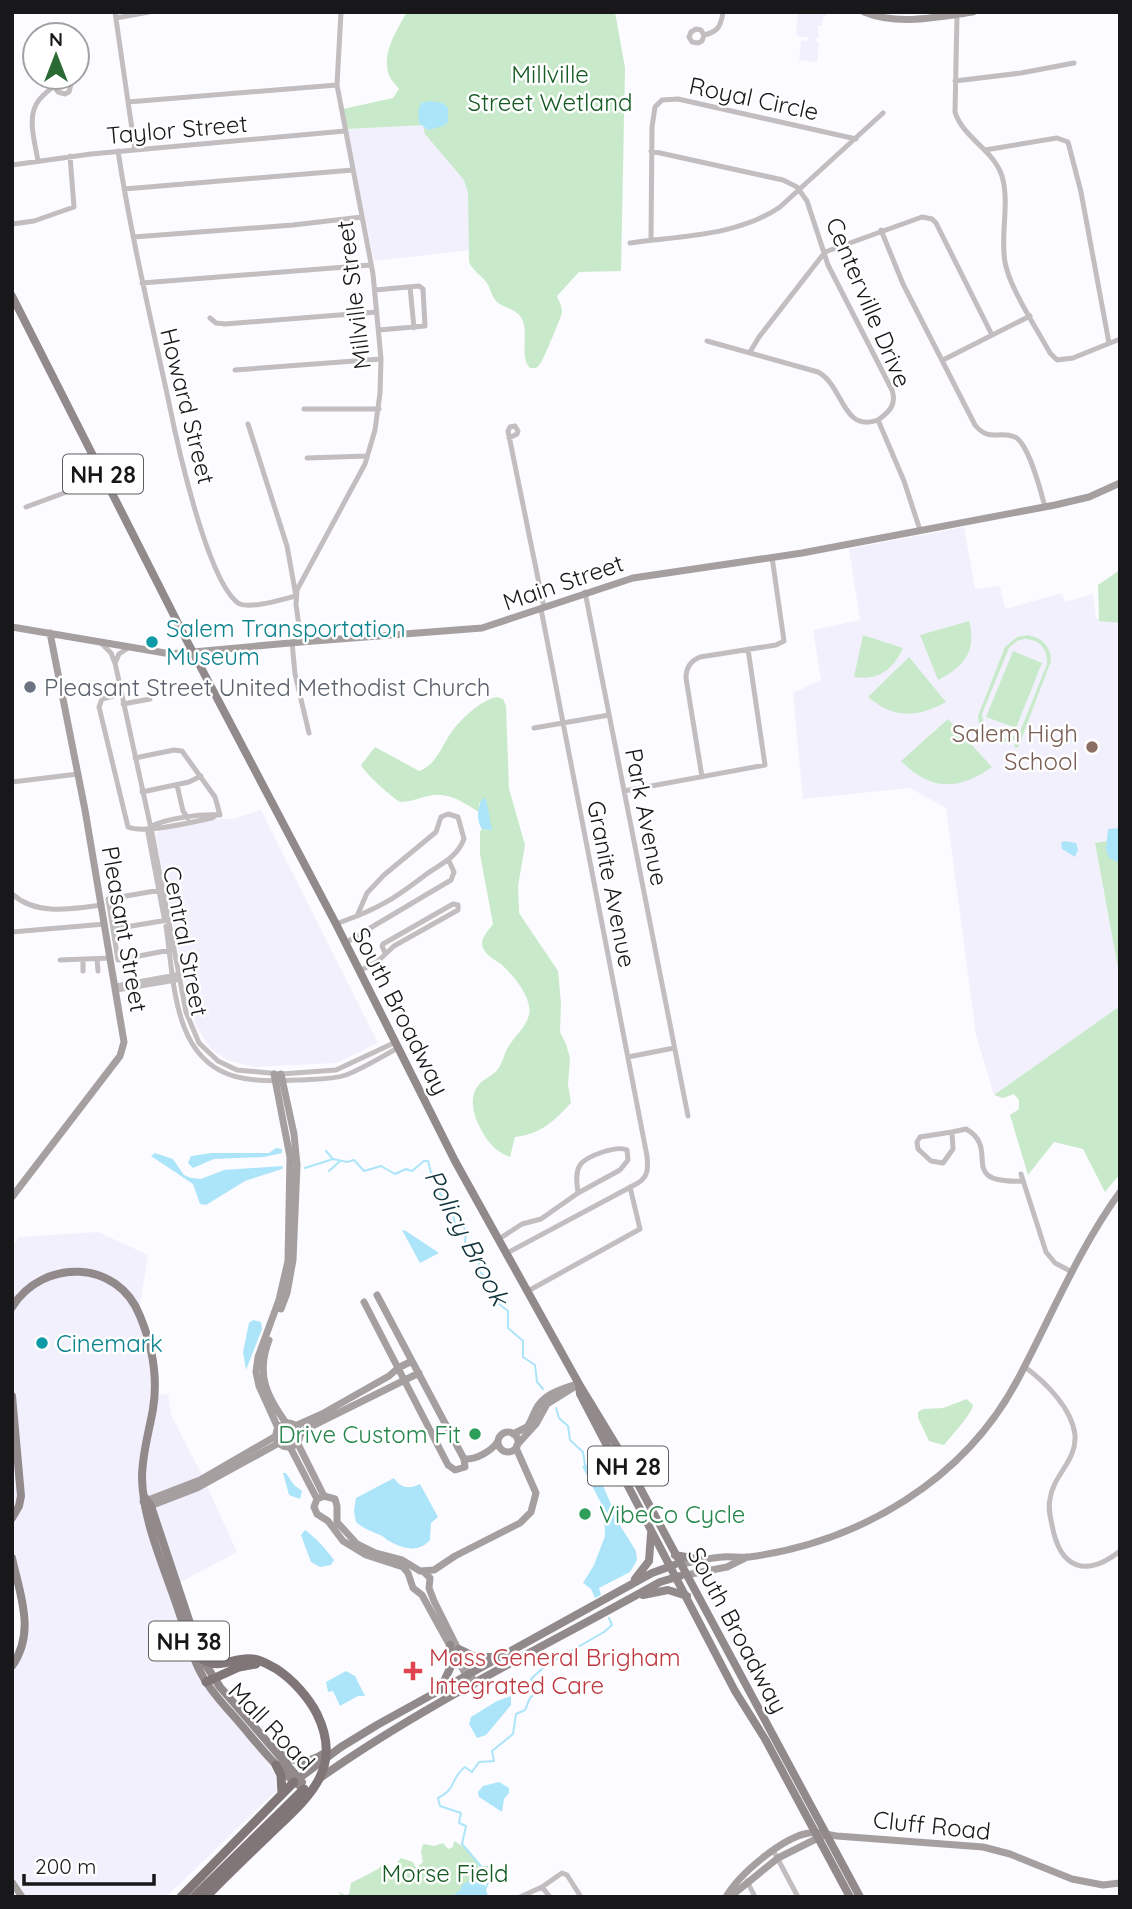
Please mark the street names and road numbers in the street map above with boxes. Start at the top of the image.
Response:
street label: Royal Circle [687,70,821,126]
street label: Taylor Street [105,108,249,150]
street label: Centerville Drive [820,213,918,391]
street label: Millville Street [329,219,377,371]
street label: Howard Street [154,325,222,487]
road number: NH 28 [63,454,143,494]
street label: Main Street [499,547,627,617]
street label: Park Avenue [619,746,675,888]
street label: Granite Avenue [581,798,643,970]
street label: Pleasant Street [96,844,154,1014]
street label: Central Street [157,863,215,1019]
street label: South Broadway [346,922,456,1100]
road number: NH 28 [588,1446,668,1485]
street label: South Broadway [682,1542,794,1718]
road number: NH 38 [149,1622,229,1660]
street label: Mall Road [222,1675,322,1777]
street label: Cluff Road [872,1804,992,1846]

